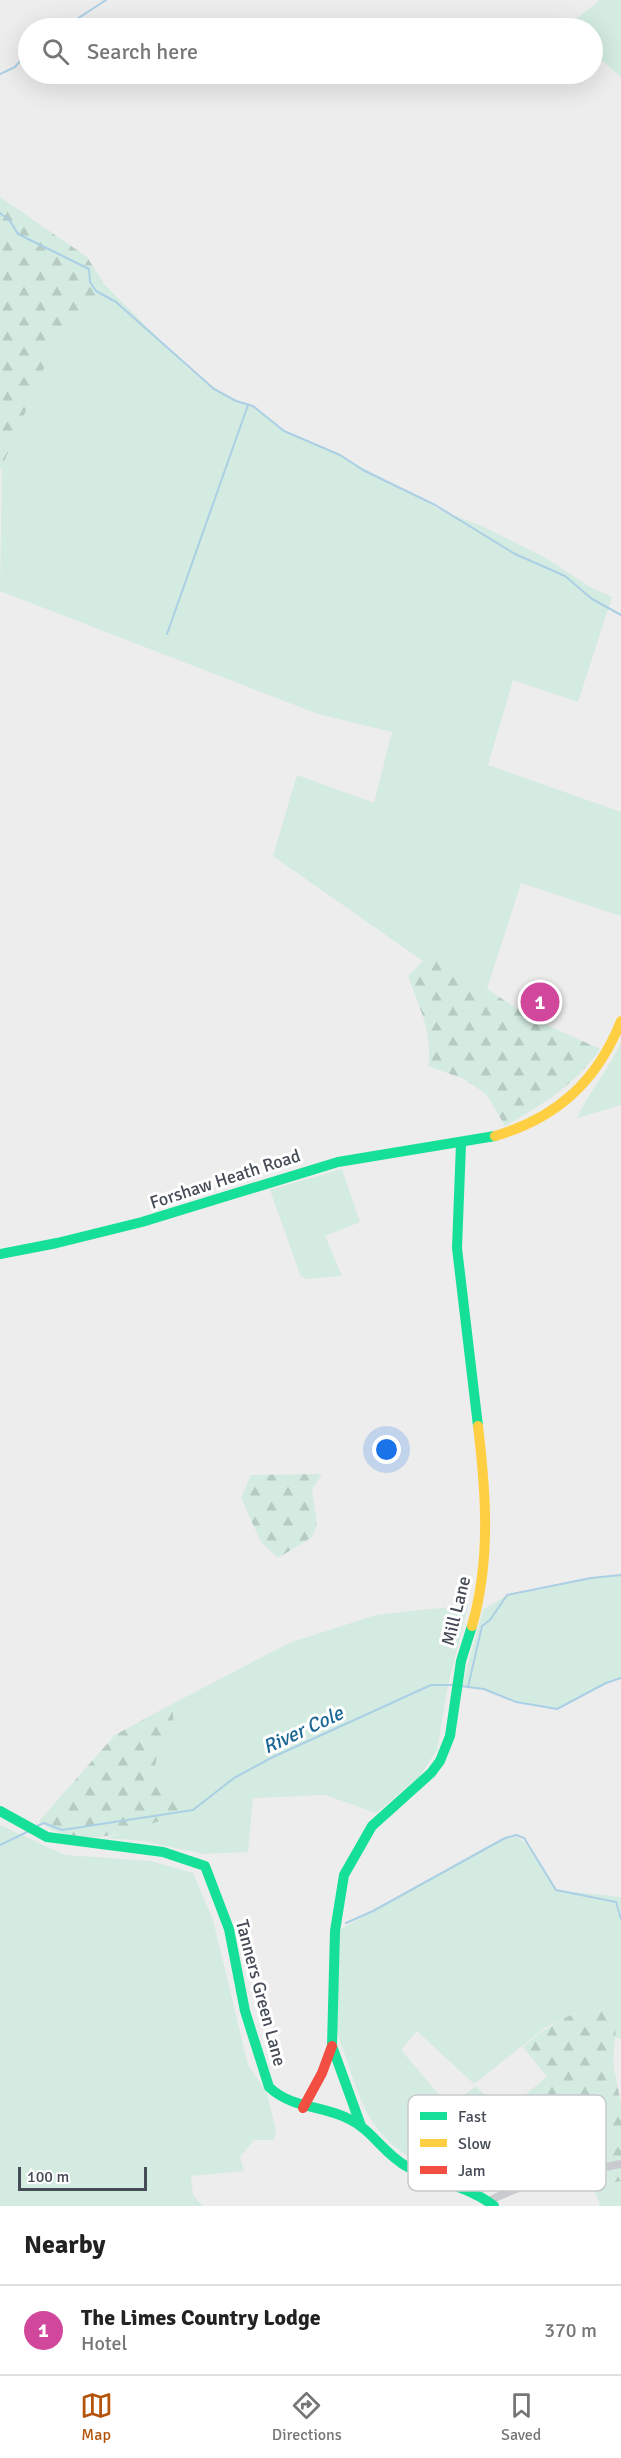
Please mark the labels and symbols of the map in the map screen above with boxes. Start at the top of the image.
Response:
pin: 1 [520,980,560,1024]
street label: Forshaw Heath Road [147,1144,303,1214]
your location [372,1435,401,1464]
street label: Mill Lane [437,1574,475,1648]
water label: River Cole [259,1700,348,1759]
street label: Tanners Green Lane [231,1917,291,2069]
legend [408,2095,606,2191]
text: Fast [458,2107,487,2127]
text: Slow [458,2134,492,2154]
text: Jam [458,2161,486,2181]
scale bar [18,2164,147,2192]

